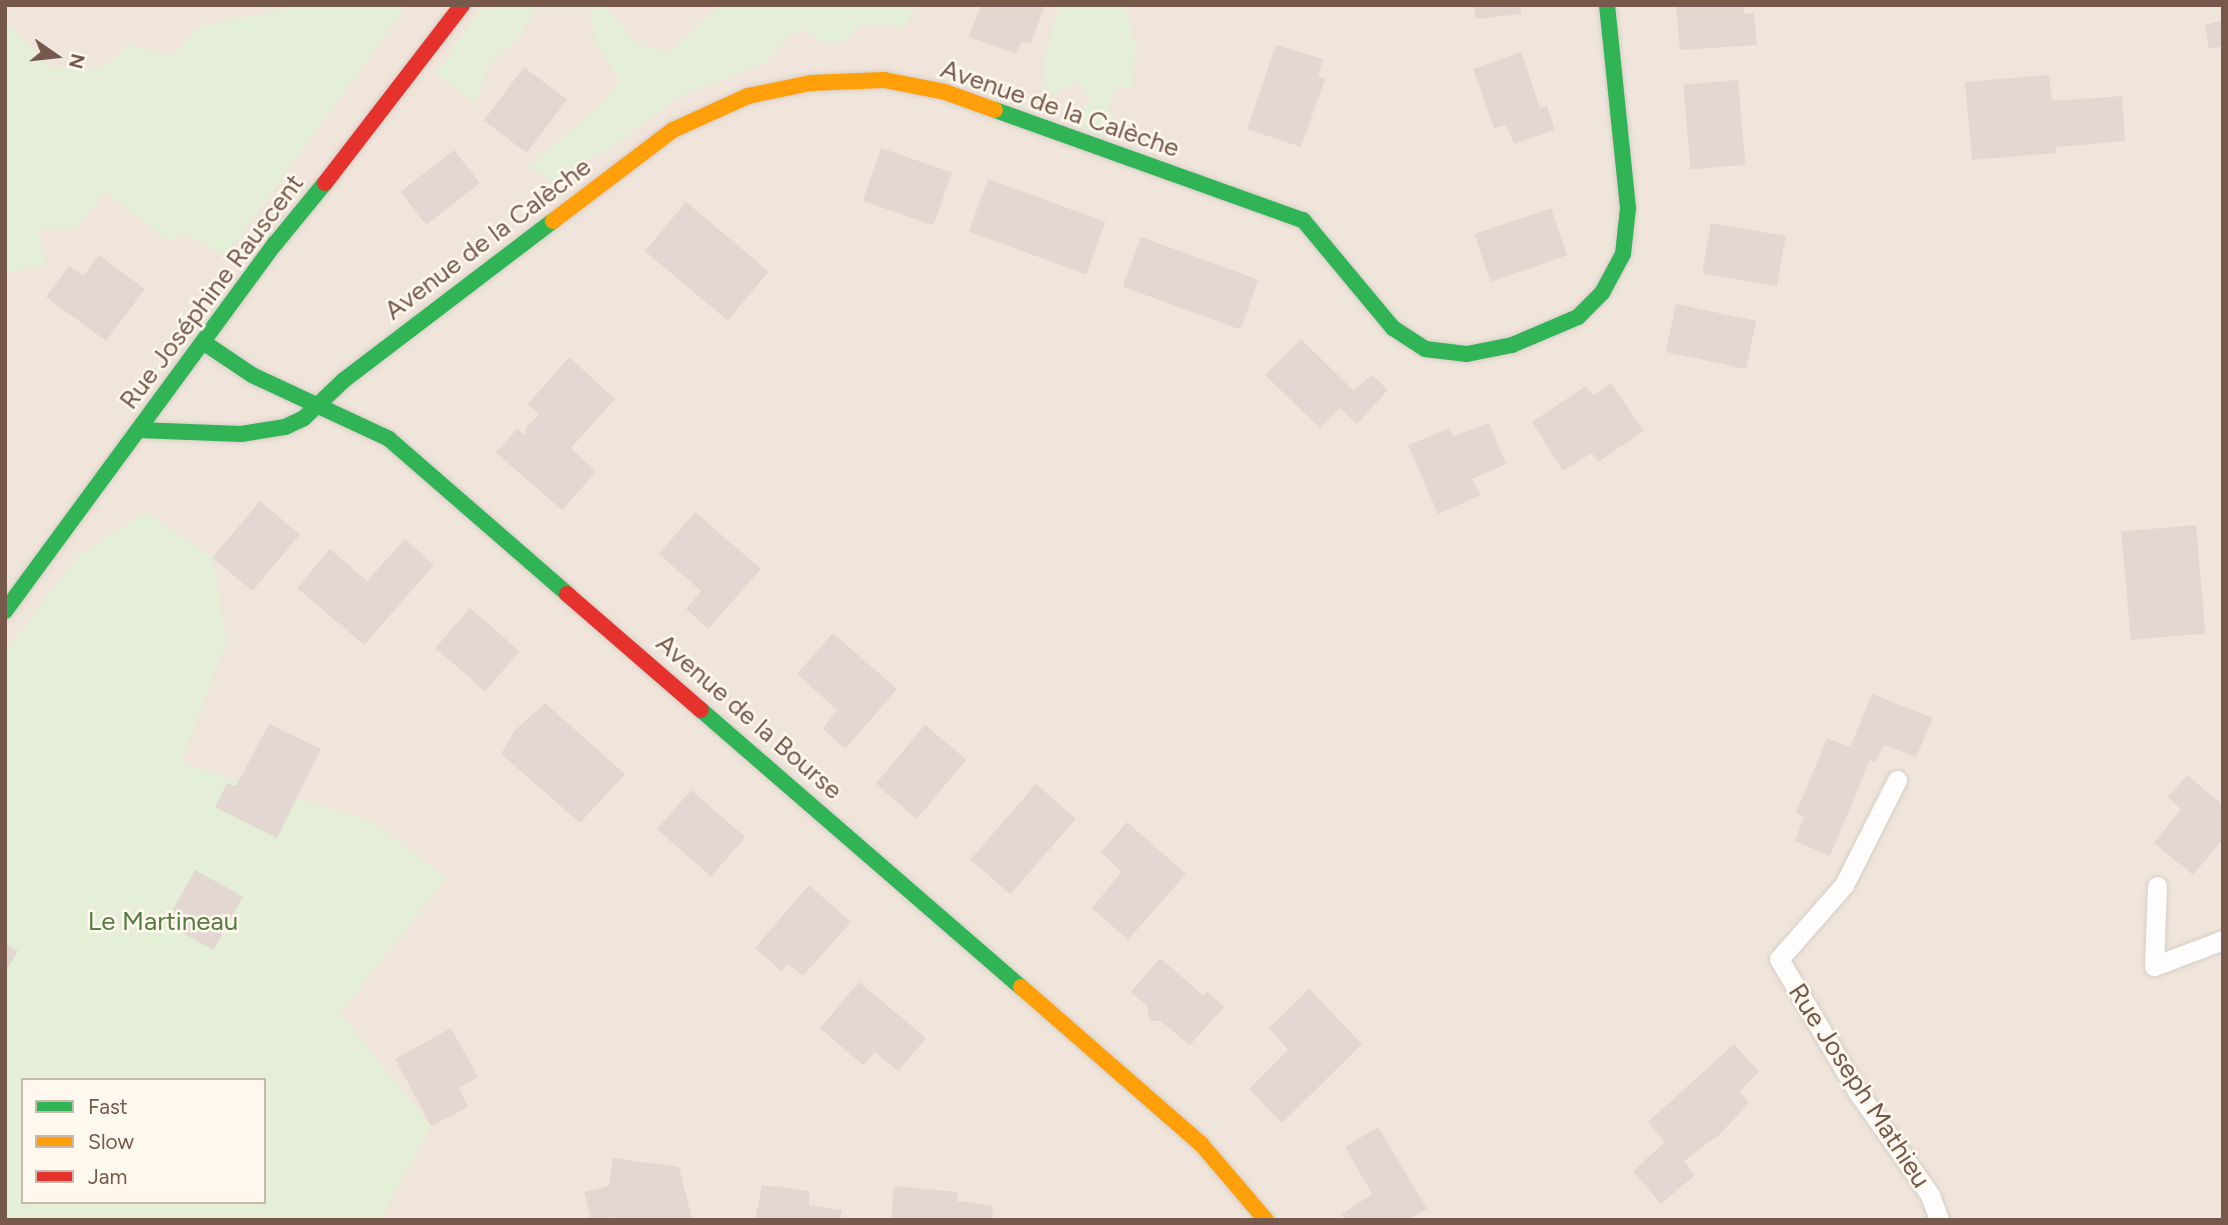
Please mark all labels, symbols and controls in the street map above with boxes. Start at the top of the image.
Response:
north arrow [21,21,91,91]
text: N [64,51,90,71]
street label: Avenue de la Calèche [937,54,1183,164]
street label: Avenue de la Calèche [379,151,597,327]
street label: Rue Joséphine Rauscent [113,168,311,416]
street label: Avenue de la Bourse [650,628,848,806]
park label: Le Martineau [88,906,238,938]
street label: Rue Joseph Mathieu [1781,978,1937,1194]
legend [21,1078,266,1204]
text: Fast [88,1094,128,1119]
text: Slow [88,1129,134,1154]
text: Jam [88,1164,127,1189]

